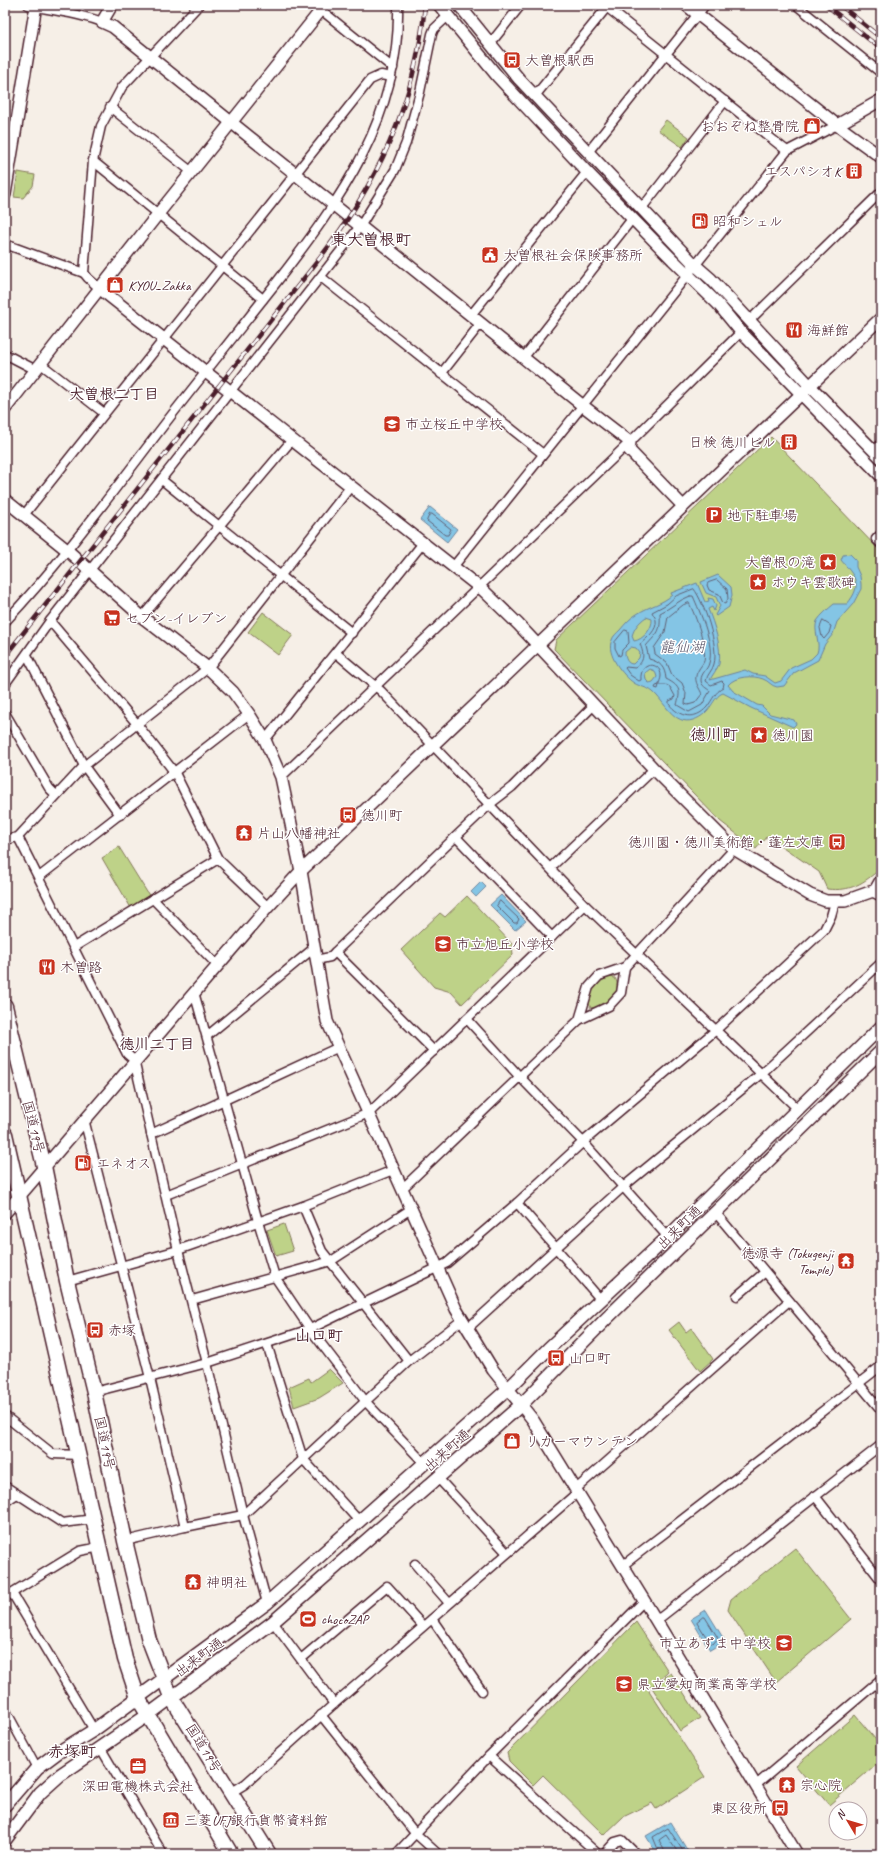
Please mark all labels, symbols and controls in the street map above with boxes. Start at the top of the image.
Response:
bus stop icon: 大曽根駅西 [502,50,522,70]
place label: 大曽根駅西 [525,52,595,69]
shop icon: おおぞね整骨院 [802,116,822,136]
place label: おおぞね整骨院 [701,118,799,135]
building icon: エスパシオK [844,161,864,181]
place label: エスパシオK [764,163,844,180]
fuel station icon: 昭和シェル [690,211,710,231]
place label: 昭和シェル [713,213,783,230]
district label: 東大曽根町 [331,230,411,250]
public building icon: 大曽根社会保険事務所 [480,245,500,265]
place label: 大曽根社会保険事務所 [503,247,643,264]
shop icon: KYOU_Zakka [105,275,125,295]
place label: KYOU_Zakka [128,277,192,294]
restaurant icon: 海鮮館 [784,320,804,340]
place label: 海鮮館 [807,322,849,339]
district label: 大曽根二丁目 [69,385,159,404]
school or university icon: 市立桜丘中学校 [382,414,402,434]
place label: 市立桜丘中学校 [405,416,503,433]
building icon: 日検 徳川ビル [779,432,799,452]
place label: 日検 徳川ビル [689,434,776,451]
parking icon: 地下駐車場 [704,505,724,525]
place label: 地下駐車場 [727,507,797,524]
place icon: 大曽根の滝 [818,552,838,572]
place label: 大曽根の滝 [745,554,815,571]
place icon: ホウキ雲歌碑 [748,572,768,592]
place label: ホウキ雲歌碑 [771,574,855,591]
supermarket icon: セブン-イレブン [102,608,122,628]
place label: セブン-イレブン [125,610,228,627]
water label: 龍仙湖 [659,638,706,657]
district label: 徳川町 [690,725,738,745]
place icon: 徳川園 [749,725,769,745]
place label: 徳川園 [772,727,814,744]
bus stop icon: 徳川町 [338,805,358,825]
place label: 徳川町 [361,807,403,824]
temple icon: 片山八幡神社 [234,823,254,843]
place label: 片山八幡神社 [257,825,341,842]
bus stop icon: 徳川園・徳川美術館・蓬左文庫 [827,832,847,852]
place label: 徳川園・徳川美術館・蓬左文庫 [628,834,824,851]
school or university icon: 市立旭丘小学校 [433,934,453,954]
place label: 市立旭丘小学校 [456,936,554,953]
restaurant icon: 木曽路 [37,957,57,977]
place label: 木曽路 [60,959,102,976]
district label: 徳川二丁目 [119,1035,195,1054]
street label: 国道19号 [19,1099,48,1156]
fuel station icon: エネオス [73,1153,93,1173]
place label: エネオス [96,1155,151,1172]
street label: 出来町通 [654,1202,705,1253]
place label: 徳源寺 (Tokugenji Temple) [741,1245,835,1278]
temple icon: 徳源寺 (Tokugenji Temple) [836,1251,856,1271]
bus stop icon: 赤塚 [85,1320,105,1340]
place label: 赤塚 [108,1322,136,1339]
district label: 山口町 [295,1326,343,1346]
bus stop icon: 山口町 [546,1348,566,1368]
place label: 山口町 [569,1350,611,1367]
street label: 国道19号 [91,1415,119,1472]
street label: 出来町通 [421,1426,474,1475]
shop icon: リカーマウンテン [502,1431,522,1451]
place label: リカーマウンテン [525,1433,638,1450]
temple icon: 神明社 [183,1572,203,1592]
place label: 神明社 [206,1574,248,1591]
sports icon: chocoZAP [298,1609,318,1629]
place label: chocoZAP [321,1611,370,1628]
school or university icon: 市立あずま中学校 [774,1633,794,1653]
street label: 出来町通 [172,1634,227,1681]
place label: 市立あずま中学校 [659,1635,771,1652]
school or university icon: 県立愛知商業高等学校 [614,1674,634,1694]
place label: 県立愛知商業高等学校 [637,1676,777,1693]
street label: 国道19号 [182,1721,225,1776]
district label: 赤塚町 [48,1742,96,1762]
office icon: 深田電機株式会社 [128,1756,148,1776]
temple icon: 宗心院 [777,1775,797,1795]
place label: 宗心院 [800,1777,842,1794]
place label: 深田電機株式会社 [82,1778,194,1795]
bus stop icon: 東区役所 [770,1798,790,1818]
place label: 東区役所 [711,1800,767,1817]
north arrow [828,1801,868,1841]
text: N [833,1806,849,1822]
museum icon: 三菱UFJ銀行貨幣資料館 [161,1810,181,1830]
place label: 三菱UFJ銀行貨幣資料館 [184,1812,328,1829]

